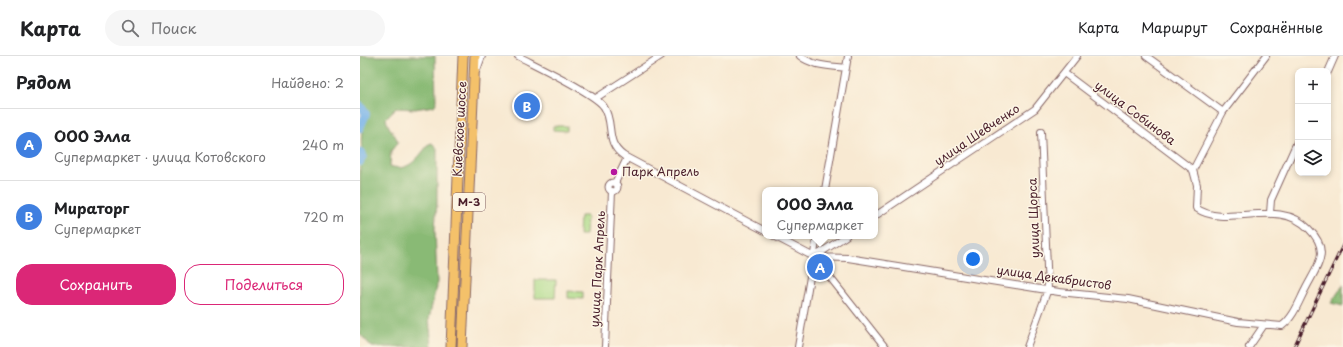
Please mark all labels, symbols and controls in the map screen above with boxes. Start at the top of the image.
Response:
search box [105,10,385,46]
text: Карта [20,14,81,42]
text: Поиск [151,16,196,39]
icon: search [119,17,141,39]
text: Карта [1078,17,1119,38]
text: Маршрут [1141,17,1207,38]
text: Сохранённые [1229,17,1323,38]
map controls [1295,68,1331,176]
button: + [1295,68,1331,104]
text: Рядом [16,69,71,95]
text: Найдено: 2 [271,73,344,92]
street label: улица Собинова [1091,76,1180,149]
street label: Киевское шоссе [448,81,470,177]
pin: B [514,91,540,121]
street label: улица Шевченко [930,99,1023,169]
button: − [1295,104,1331,140]
text: ООО Элла [54,124,131,147]
text: A [24,135,34,154]
text: 240 m [302,135,344,154]
button: layers [1295,140,1331,176]
text: Супермаркет · улица Котовского [54,147,266,166]
place label: Парк Апрель [622,162,699,180]
marker: Парк Апрель [609,167,619,177]
street label: улица Щорса [1023,177,1043,258]
popup [762,187,878,239]
text: ООО Элла [777,192,853,215]
road number: М-3 [453,193,485,211]
text: Мираторг [54,196,129,219]
text: B [25,207,33,226]
text: 720 m [304,207,344,226]
street label: улица Парк Апрель [585,210,609,328]
text: Супермаркет [777,215,863,234]
text: Супермаркет [54,219,141,238]
your location [963,249,983,269]
pin: A [807,252,833,282]
street label: улица Декабристов [996,260,1113,294]
button: Сохранить [16,264,176,305]
button: Поделиться [184,264,344,305]

